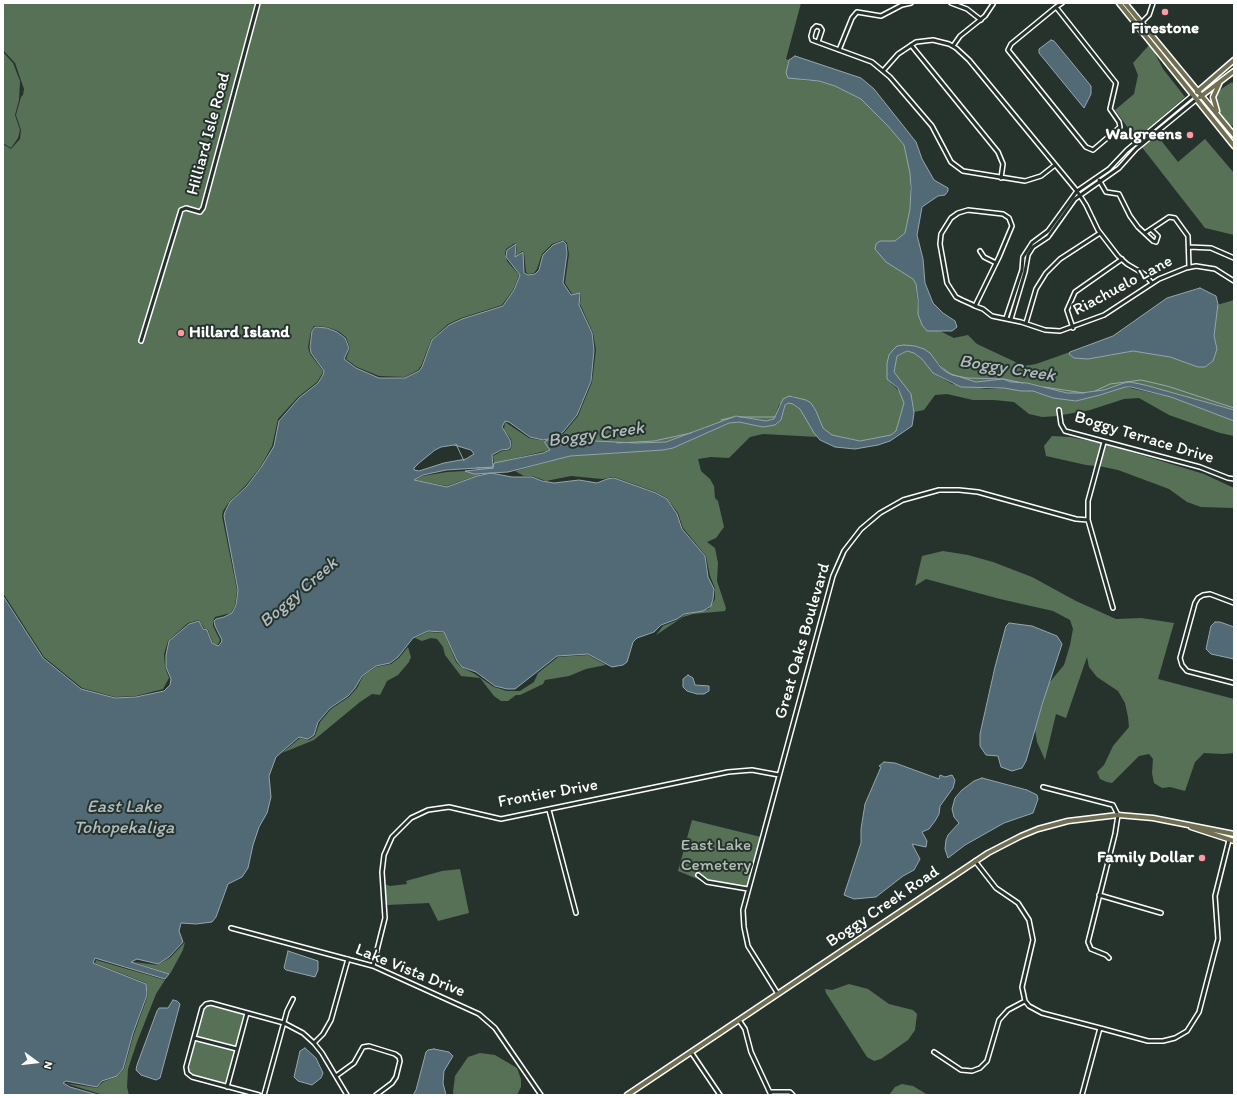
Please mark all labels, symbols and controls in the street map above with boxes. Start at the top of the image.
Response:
marker: Firestone [1160,7,1170,17]
place label: Firestone [1131,19,1199,39]
street label: Hilliard Isle Road [183,70,235,198]
place label: Walgreens [1106,125,1182,145]
marker: Walgreens [1185,130,1195,140]
street label: Riachuelo Lane [1070,251,1176,321]
place label: Hillard Island [189,323,290,343]
marker: Hillard Island [176,328,186,338]
water label: Boggy Creek [958,351,1056,387]
street label: Boggy Terrace Drive [1072,407,1216,469]
water label: Boggy Creek [547,418,645,452]
water label: Boggy Creek [255,553,343,633]
street label: Great Oaks Boulevard [771,561,835,721]
street label: Frontier Drive [497,775,599,813]
water label: East Lake Tohopekaliga [74,796,174,838]
park label: East Lake Cemetery [681,836,751,876]
place label: Family Dollar [1097,848,1194,868]
marker: Family Dollar [1197,853,1207,863]
street label: Boggy Creek Road [823,862,943,952]
street label: Lake Vista Drive [352,940,468,1002]
north arrow [16,1042,56,1082]
text: N [41,1060,55,1071]

